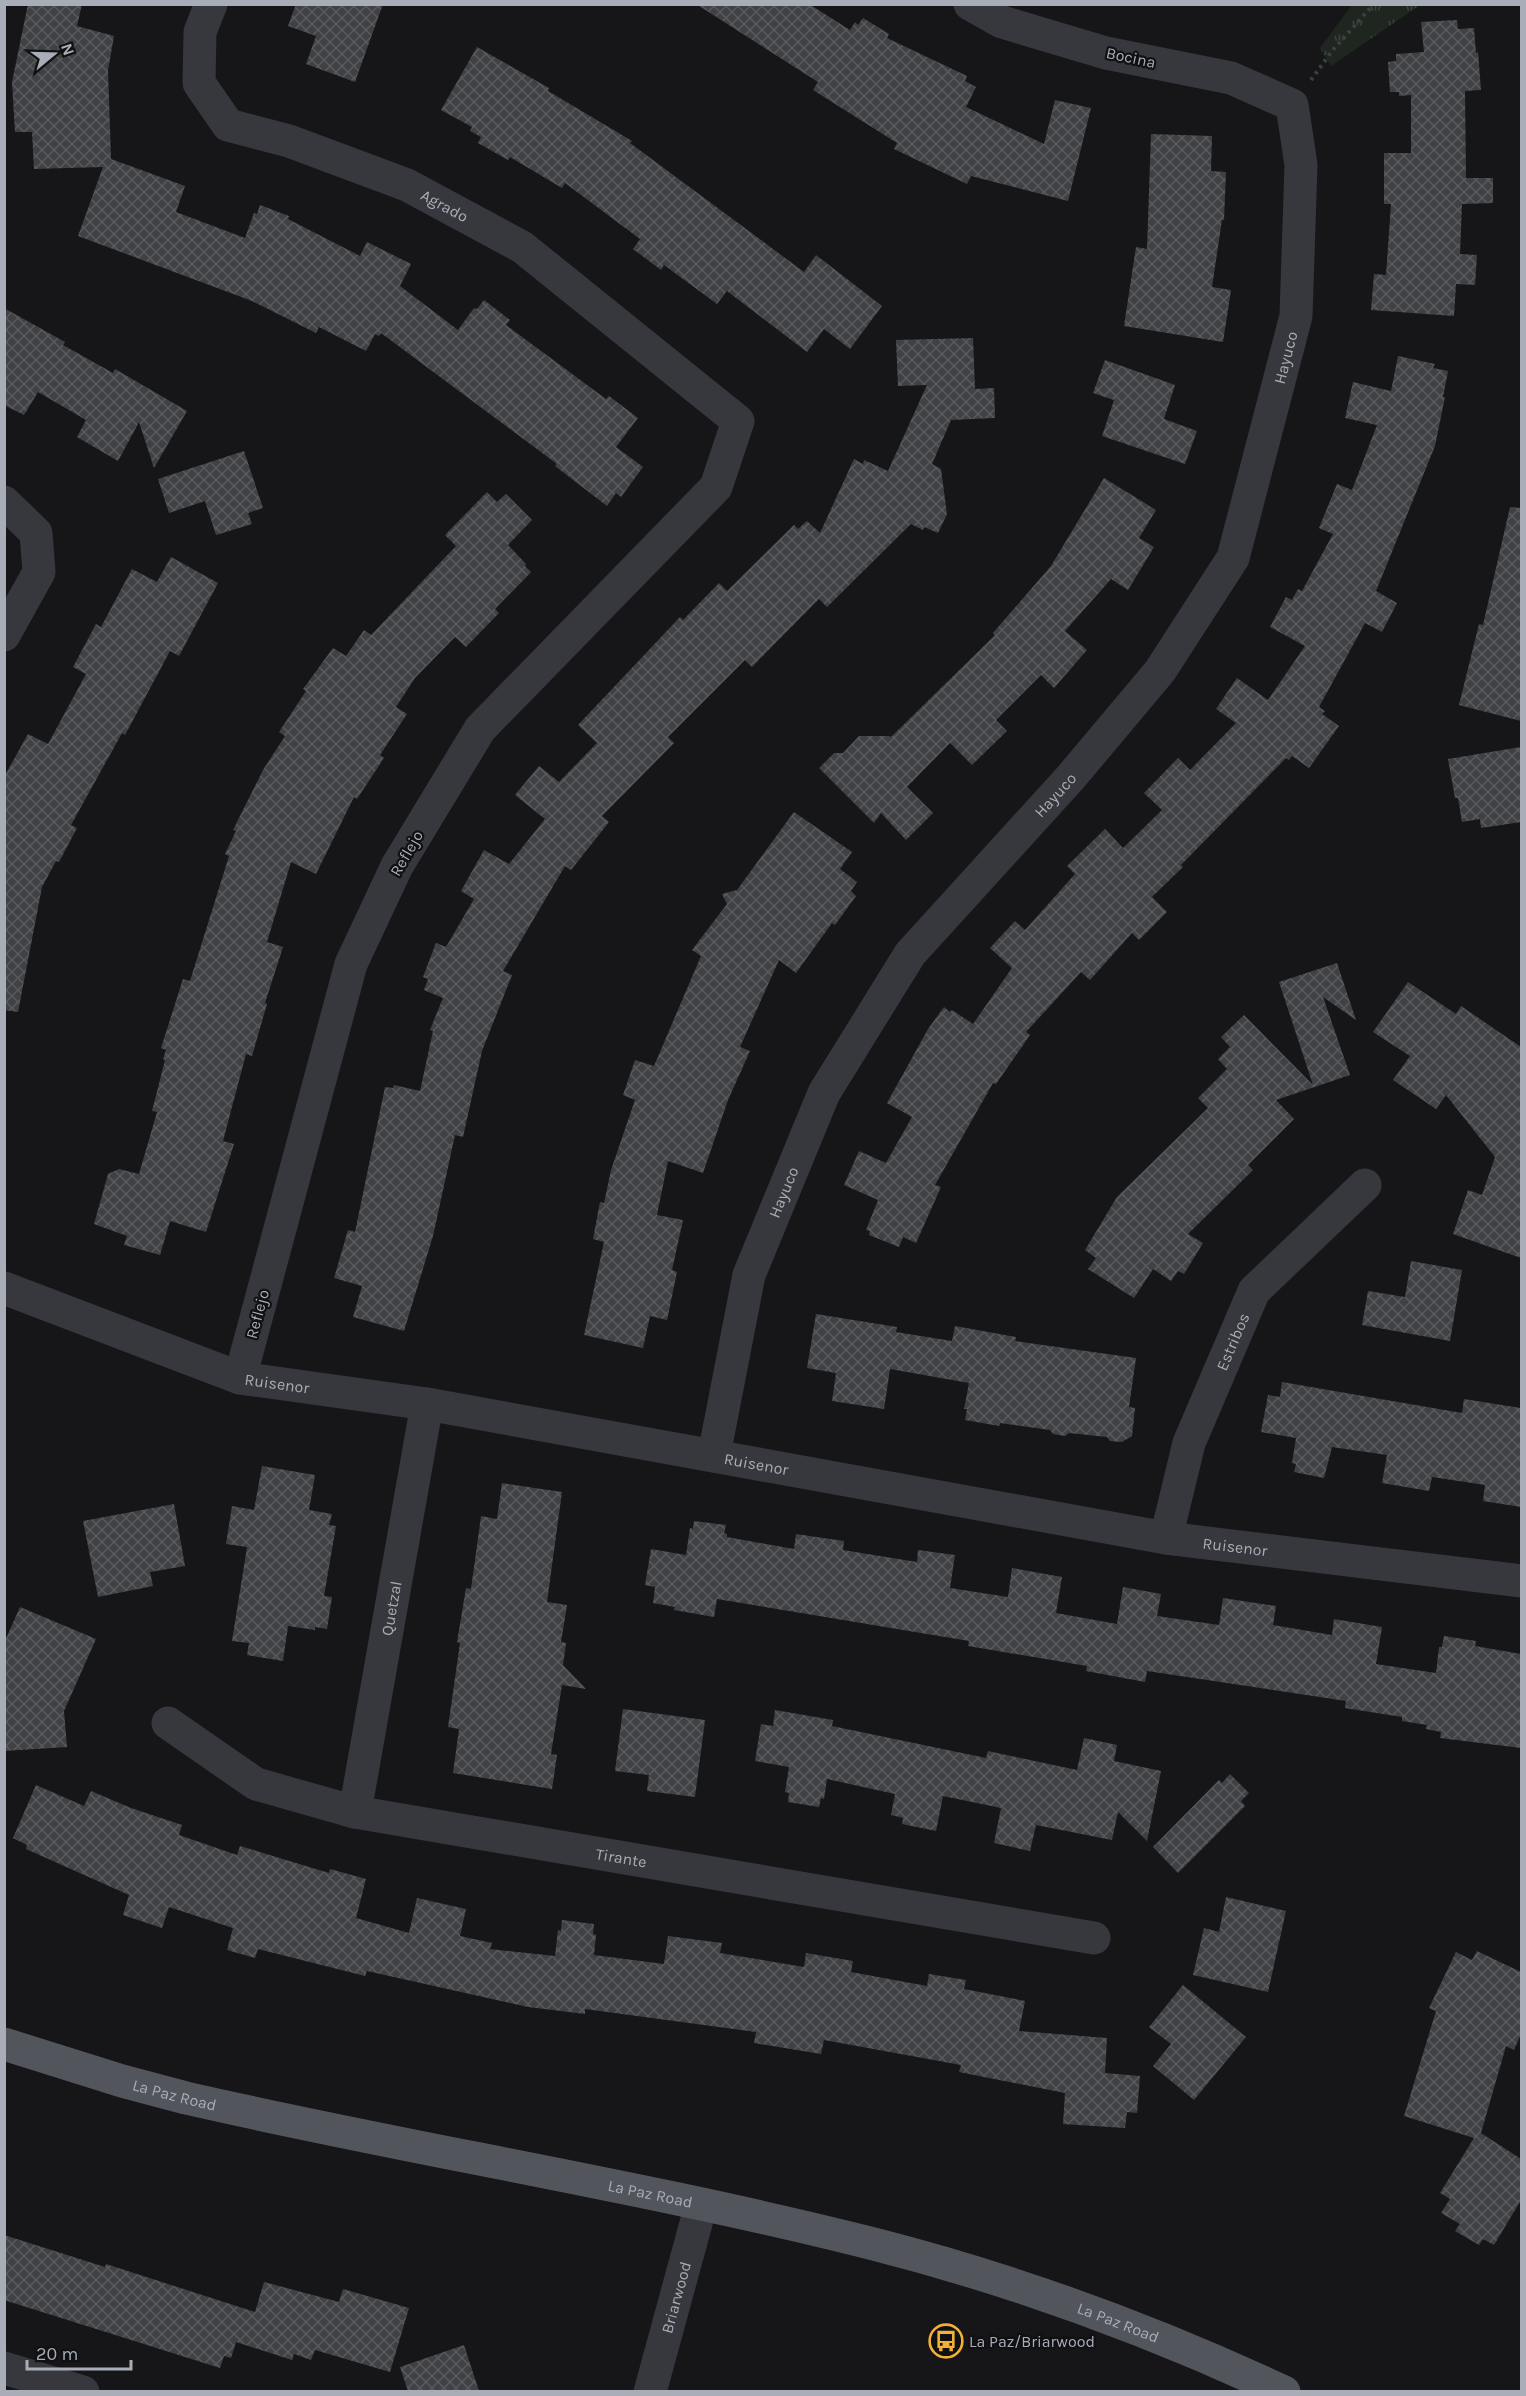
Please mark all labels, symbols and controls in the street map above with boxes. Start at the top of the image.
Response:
north arrow [24,24,84,84]
text: N [57,41,79,58]
street label: Bocina [1104,43,1157,72]
street label: Agrado [418,185,471,226]
street label: Hayuco [1270,329,1302,386]
street label: Hayuco [1030,769,1080,821]
street label: Reflejo [386,827,427,880]
street label: Hayuco [765,1164,803,1221]
street label: Reflejo [242,1288,273,1341]
street label: Estribos [1212,1310,1253,1373]
street label: Ruisenor [243,1370,311,1398]
street label: Ruisenor [722,1449,790,1479]
street label: Ruisenor [1202,1534,1269,1560]
street label: Quetzal [377,1579,406,1637]
street label: Tirante [594,1844,648,1872]
street label: La Paz Road [130,2075,218,2115]
street label: La Paz Road [606,2176,694,2212]
street label: Briarwood [657,2260,695,2336]
street label: La Paz Road [1075,2298,1162,2347]
bus stop icon: La Paz/Briarwood [928,2323,964,2359]
place label: La Paz/Briarwood [969,2332,1095,2351]
scale bar [27,2333,130,2371]
text: 20 m [36,2343,78,2365]

